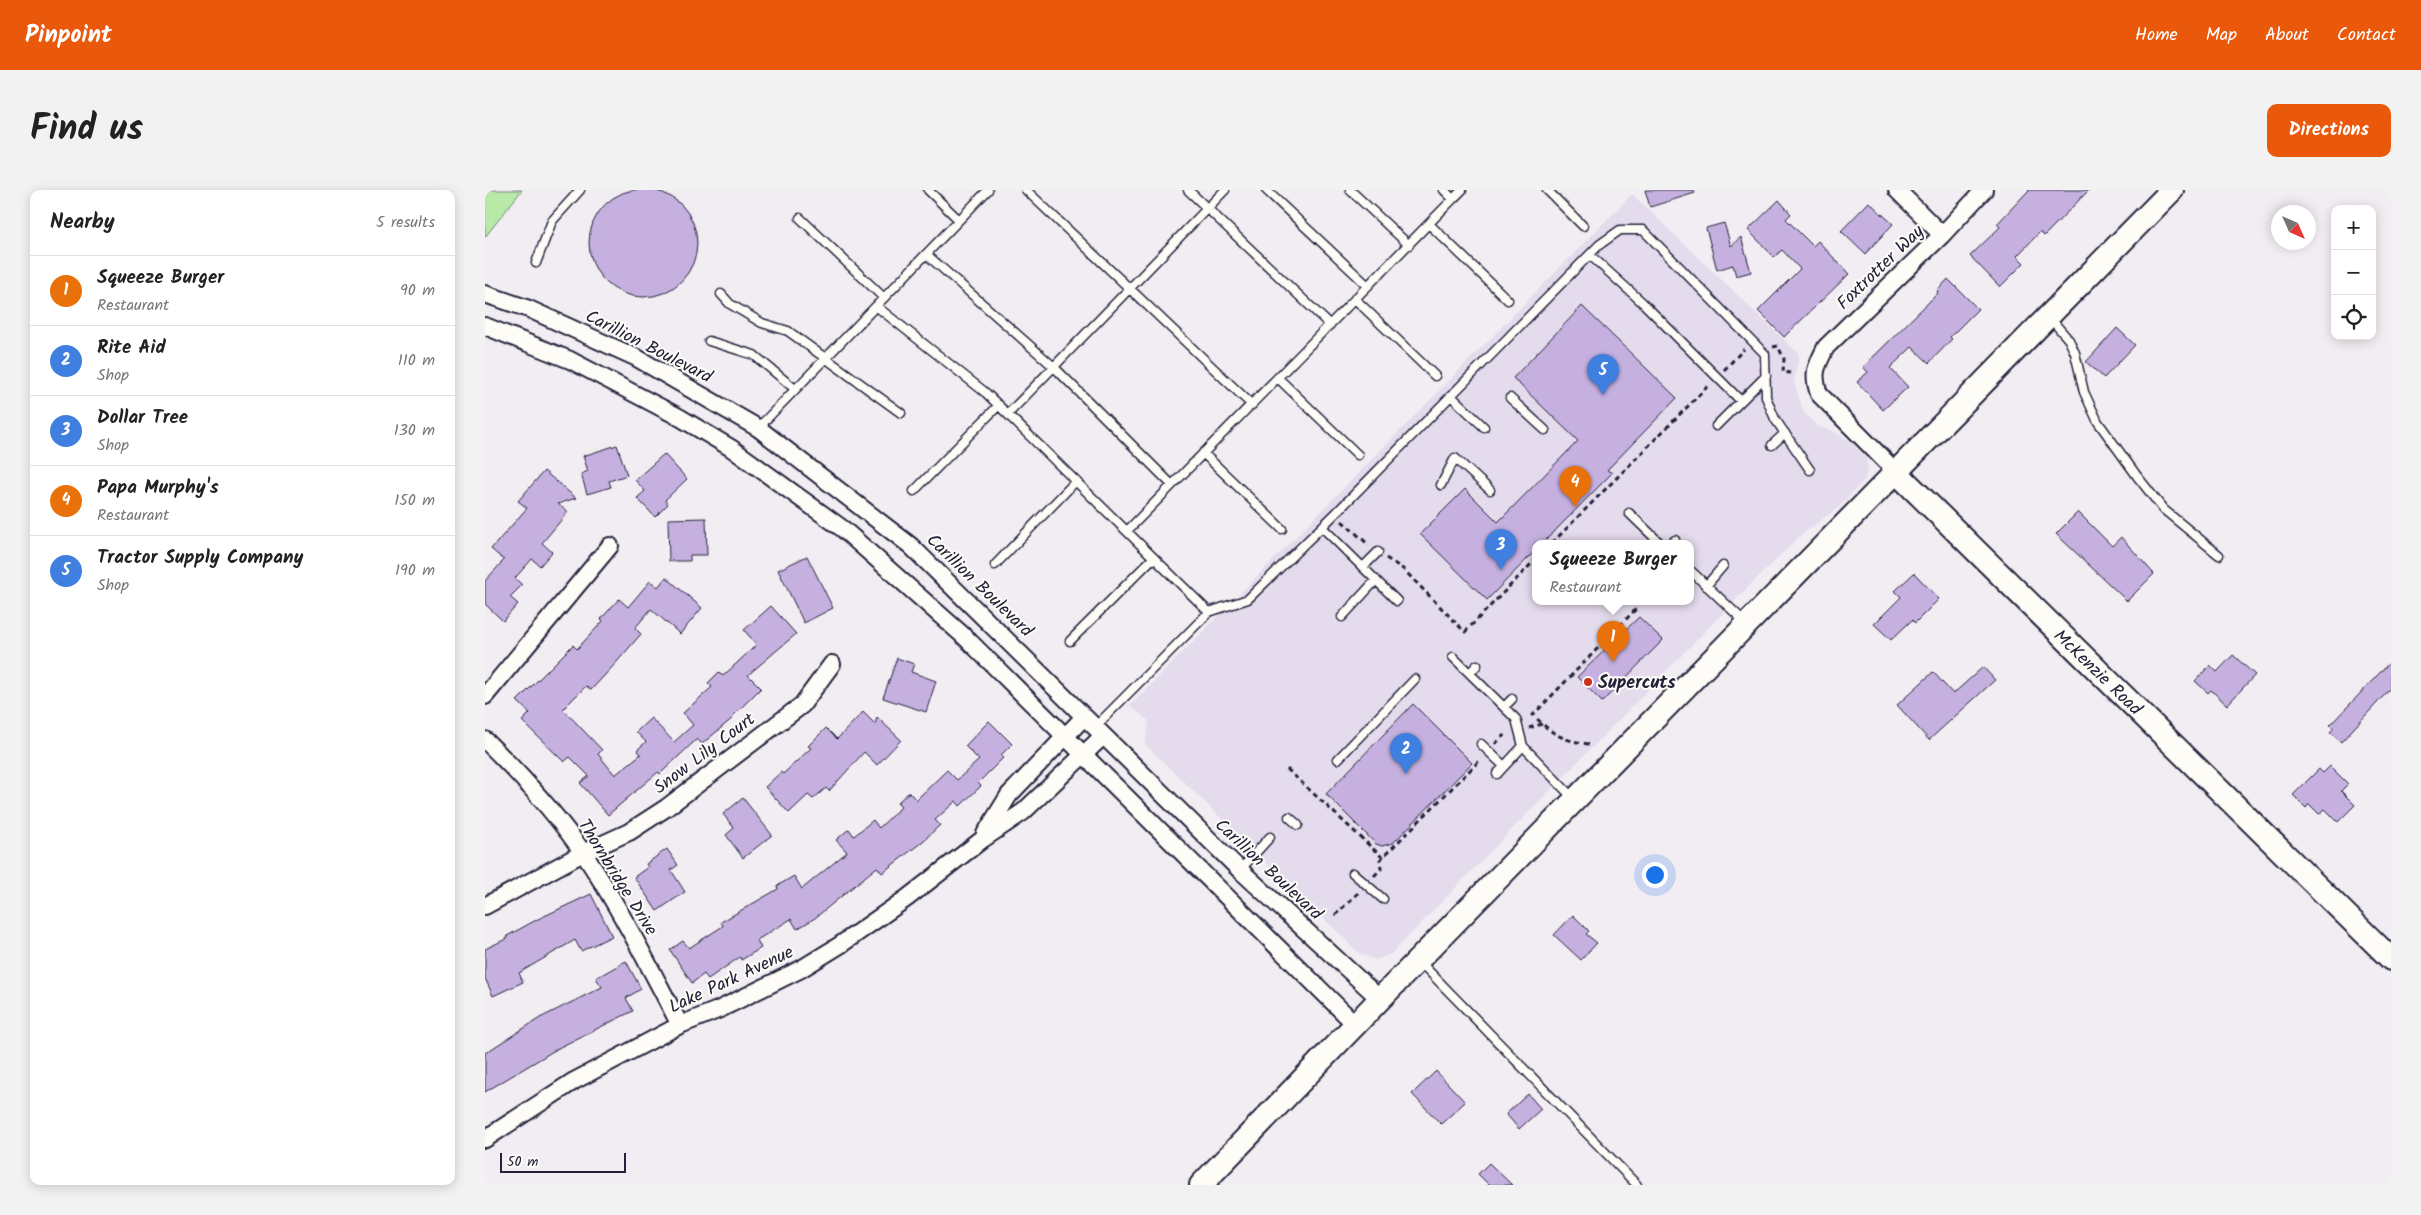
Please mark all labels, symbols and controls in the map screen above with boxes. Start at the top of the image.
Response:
text: Pinpoint [25,16,112,55]
text: Home [2135,21,2178,50]
text: Map [2206,21,2237,50]
text: About [2265,21,2309,50]
text: Contact [2337,21,2396,50]
text: Find us [30,102,143,158]
button: Directions [2267,104,2391,157]
north arrow [2271,205,2316,250]
map controls [2331,205,2376,340]
button: + [2331,205,2376,250]
text: Nearby [50,206,115,239]
text: 5 results [376,210,435,235]
street label: Foxtrotter Way [1831,218,1932,318]
button: − [2331,250,2376,295]
text: Squeeze Burger [97,263,224,293]
text: 1 [64,278,68,303]
text: 90 m [400,278,435,303]
text: Restaurant [97,293,169,318]
button: locate [2331,295,2376,340]
street label: Carillion Boulevard [580,303,718,392]
text: Rite Aid [97,333,166,363]
text: 2 [61,348,71,373]
text: 110 m [398,348,435,373]
pin: 5 [1587,354,1619,395]
text: Shop [97,363,129,388]
text: Dollar Tree [97,403,188,433]
text: 3 [62,418,70,443]
text: 130 m [394,418,435,443]
text: Shop [97,433,129,458]
pin: 4 [1559,466,1591,507]
text: Papa Murphy's [97,473,219,503]
text: 4 [62,488,70,513]
text: 150 m [394,488,435,513]
text: Restaurant [97,503,169,528]
street label: Carillion Boulevard [919,527,1040,646]
pin: 3 [1485,529,1517,570]
popup [1532,540,1694,605]
text: Tractor Supply Company [97,543,303,573]
text: Squeeze Burger [1549,545,1677,575]
text: 5 [62,558,70,583]
text: 190 m [395,558,435,583]
text: Shop [97,573,129,598]
text: Restaurant [1549,575,1622,600]
pin: 1 [1597,621,1629,662]
street label: McKenzie Road [2046,623,2149,724]
place label: Supercuts [1598,669,1676,698]
marker: Supercuts [1582,676,1594,688]
street label: Snow Lily Court [648,705,763,802]
pin: 2 [1390,733,1422,774]
street label: Carillion Boulevard [1207,812,1330,929]
street label: Thornbridge Drive [569,814,664,942]
your location [1642,862,1668,888]
street label: Lake Park Avenue [664,939,799,1022]
scale bar [500,1150,626,1173]
text: 50 m [507,1151,538,1173]

